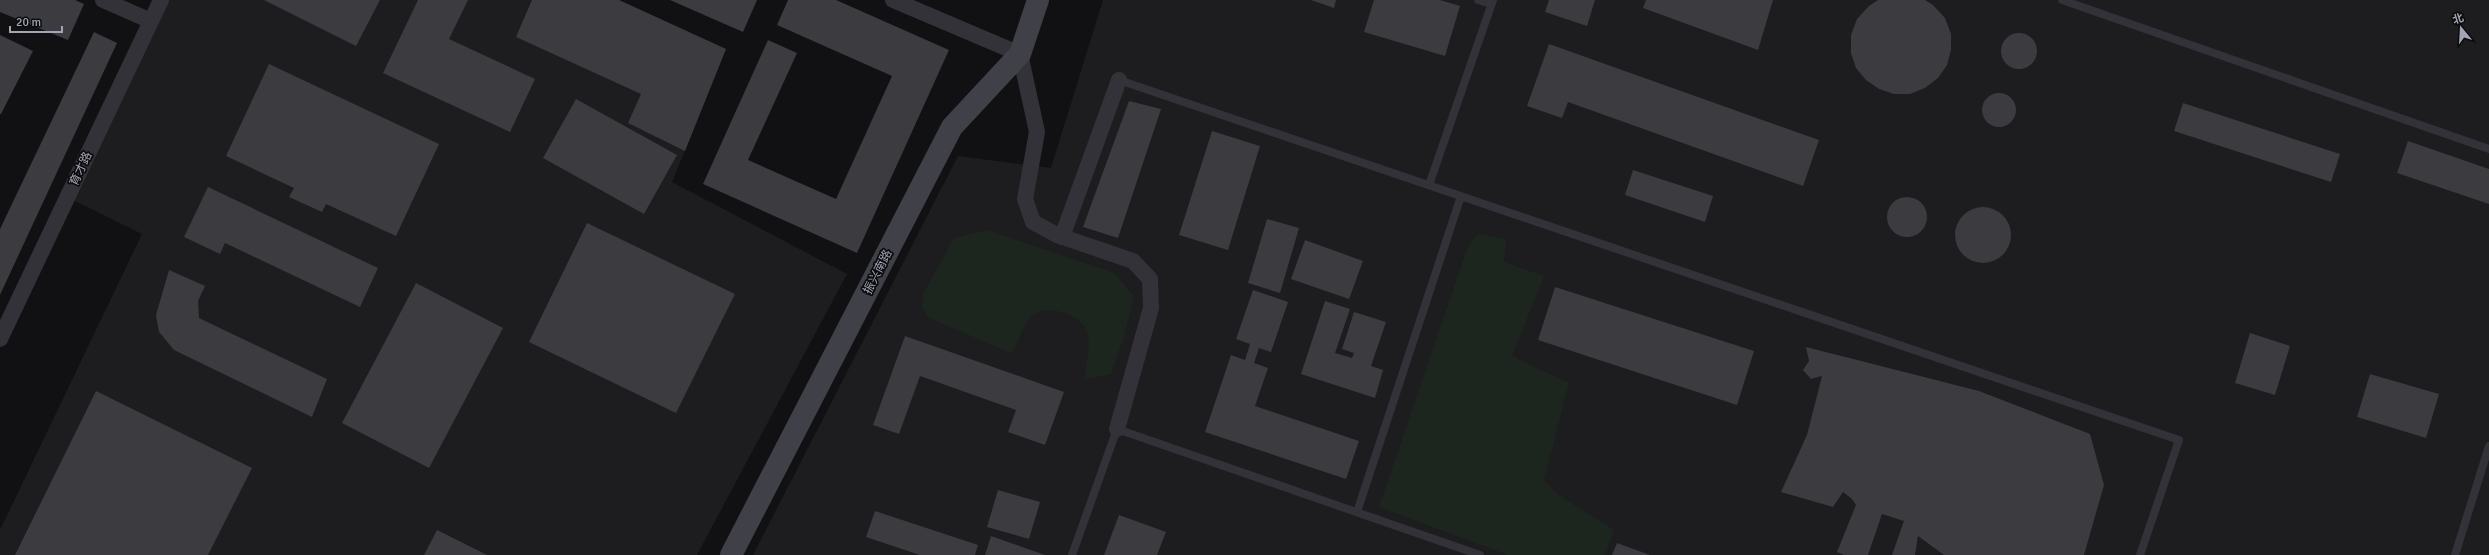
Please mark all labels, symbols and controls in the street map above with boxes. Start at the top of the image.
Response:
scale bar [10,8,62,34]
north arrow [2441,8,2481,48]
text: 北 [2451,11,2465,27]
text: 20 m [16,15,41,30]
street label: 育才路 [67,150,95,188]
street label: 振兴南路 [860,247,896,297]

